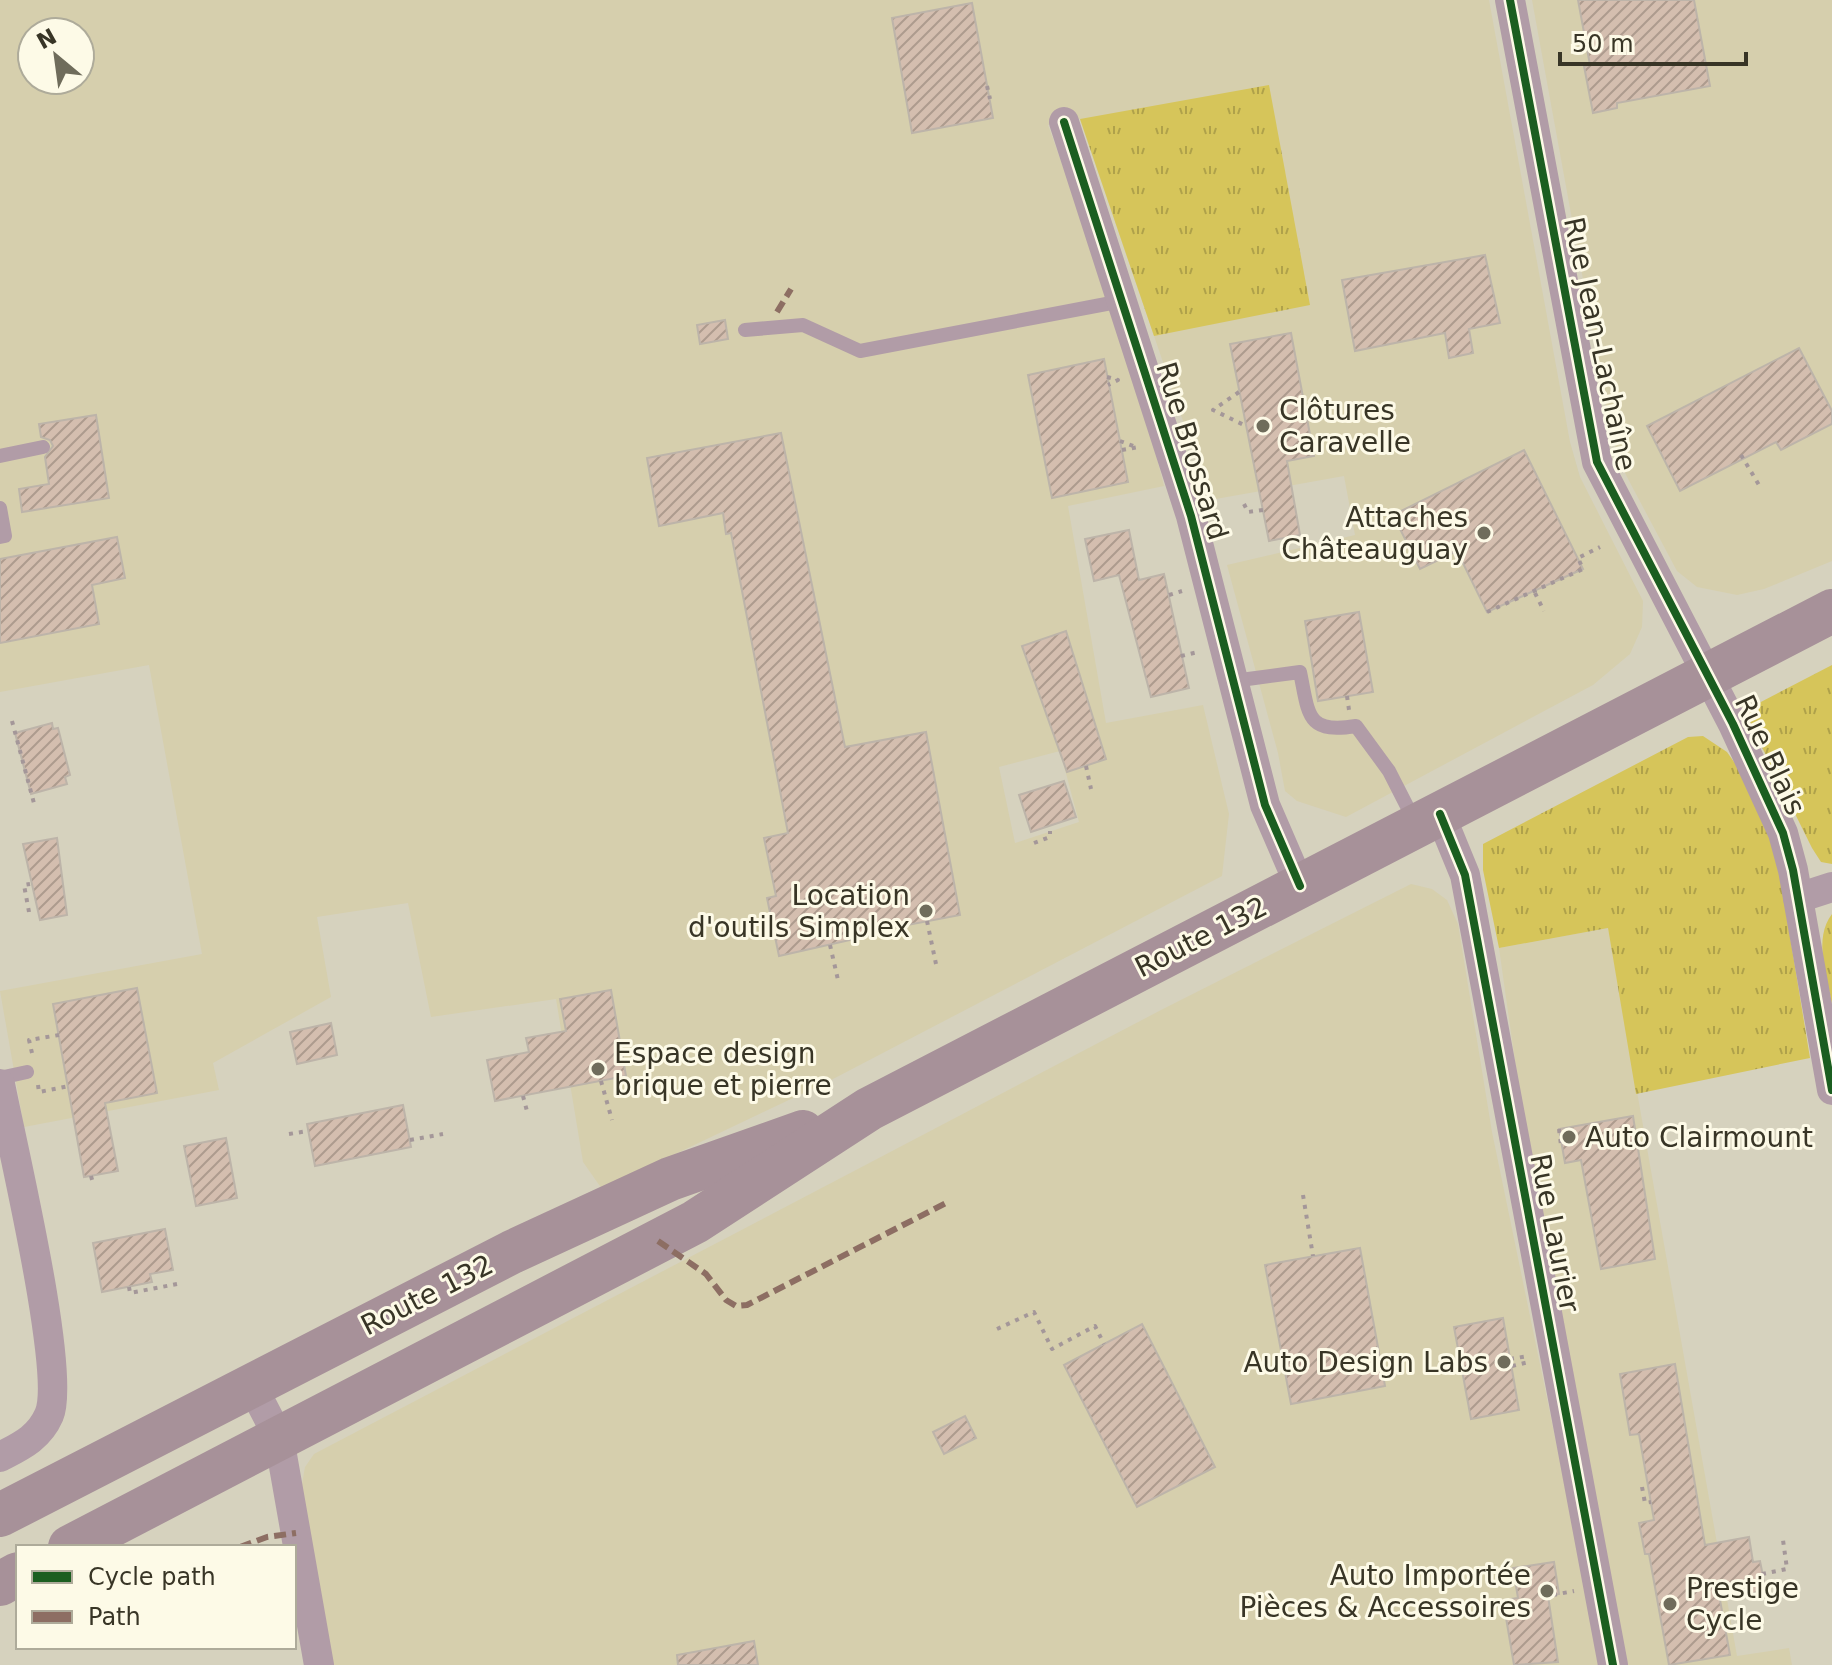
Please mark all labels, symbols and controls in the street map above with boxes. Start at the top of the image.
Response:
north arrow [16,16,96,96]
scale bar [1560,16,1746,66]
text: N [32,24,61,54]
text: 50 m [1572,30,1634,58]
street label: Rue Jean-Lachaîne [1557,214,1643,474]
street label: Rue Brossard [1149,358,1235,544]
place label: Clôtures Caravelle [1279,394,1411,459]
marker: Clôtures Caravelle [1254,417,1272,435]
place label: Attaches Châteauguay [1281,501,1468,566]
marker: Attaches Châteauguay [1475,524,1493,542]
street label: Rue Blais [1728,690,1812,820]
place label: Location d'outils Simplex [688,879,910,944]
street label: Route 132 [1130,890,1272,984]
marker: Location d'outils Simplex [917,902,935,920]
place label: Espace design brique et pierre [614,1037,832,1102]
marker: Espace design brique et pierre [589,1060,607,1078]
place label: Auto Clairmount [1585,1121,1813,1154]
marker: Auto Clairmount [1560,1128,1578,1146]
street label: Rue Laurier [1523,1151,1587,1315]
street label: Route 132 [356,1248,498,1342]
place label: Auto Design Labs [1243,1346,1488,1379]
marker: Auto Design Labs [1495,1353,1513,1371]
legend [16,1545,296,1649]
place label: Auto Importée Pièces & Accessoires [1239,1559,1531,1624]
text: Cycle path [88,1563,216,1591]
place label: Prestige Cycle [1686,1572,1799,1637]
marker: Auto Importée Pièces & Accessoires [1538,1582,1556,1600]
marker: Prestige Cycle [1661,1595,1679,1613]
text: Path [88,1603,141,1631]

